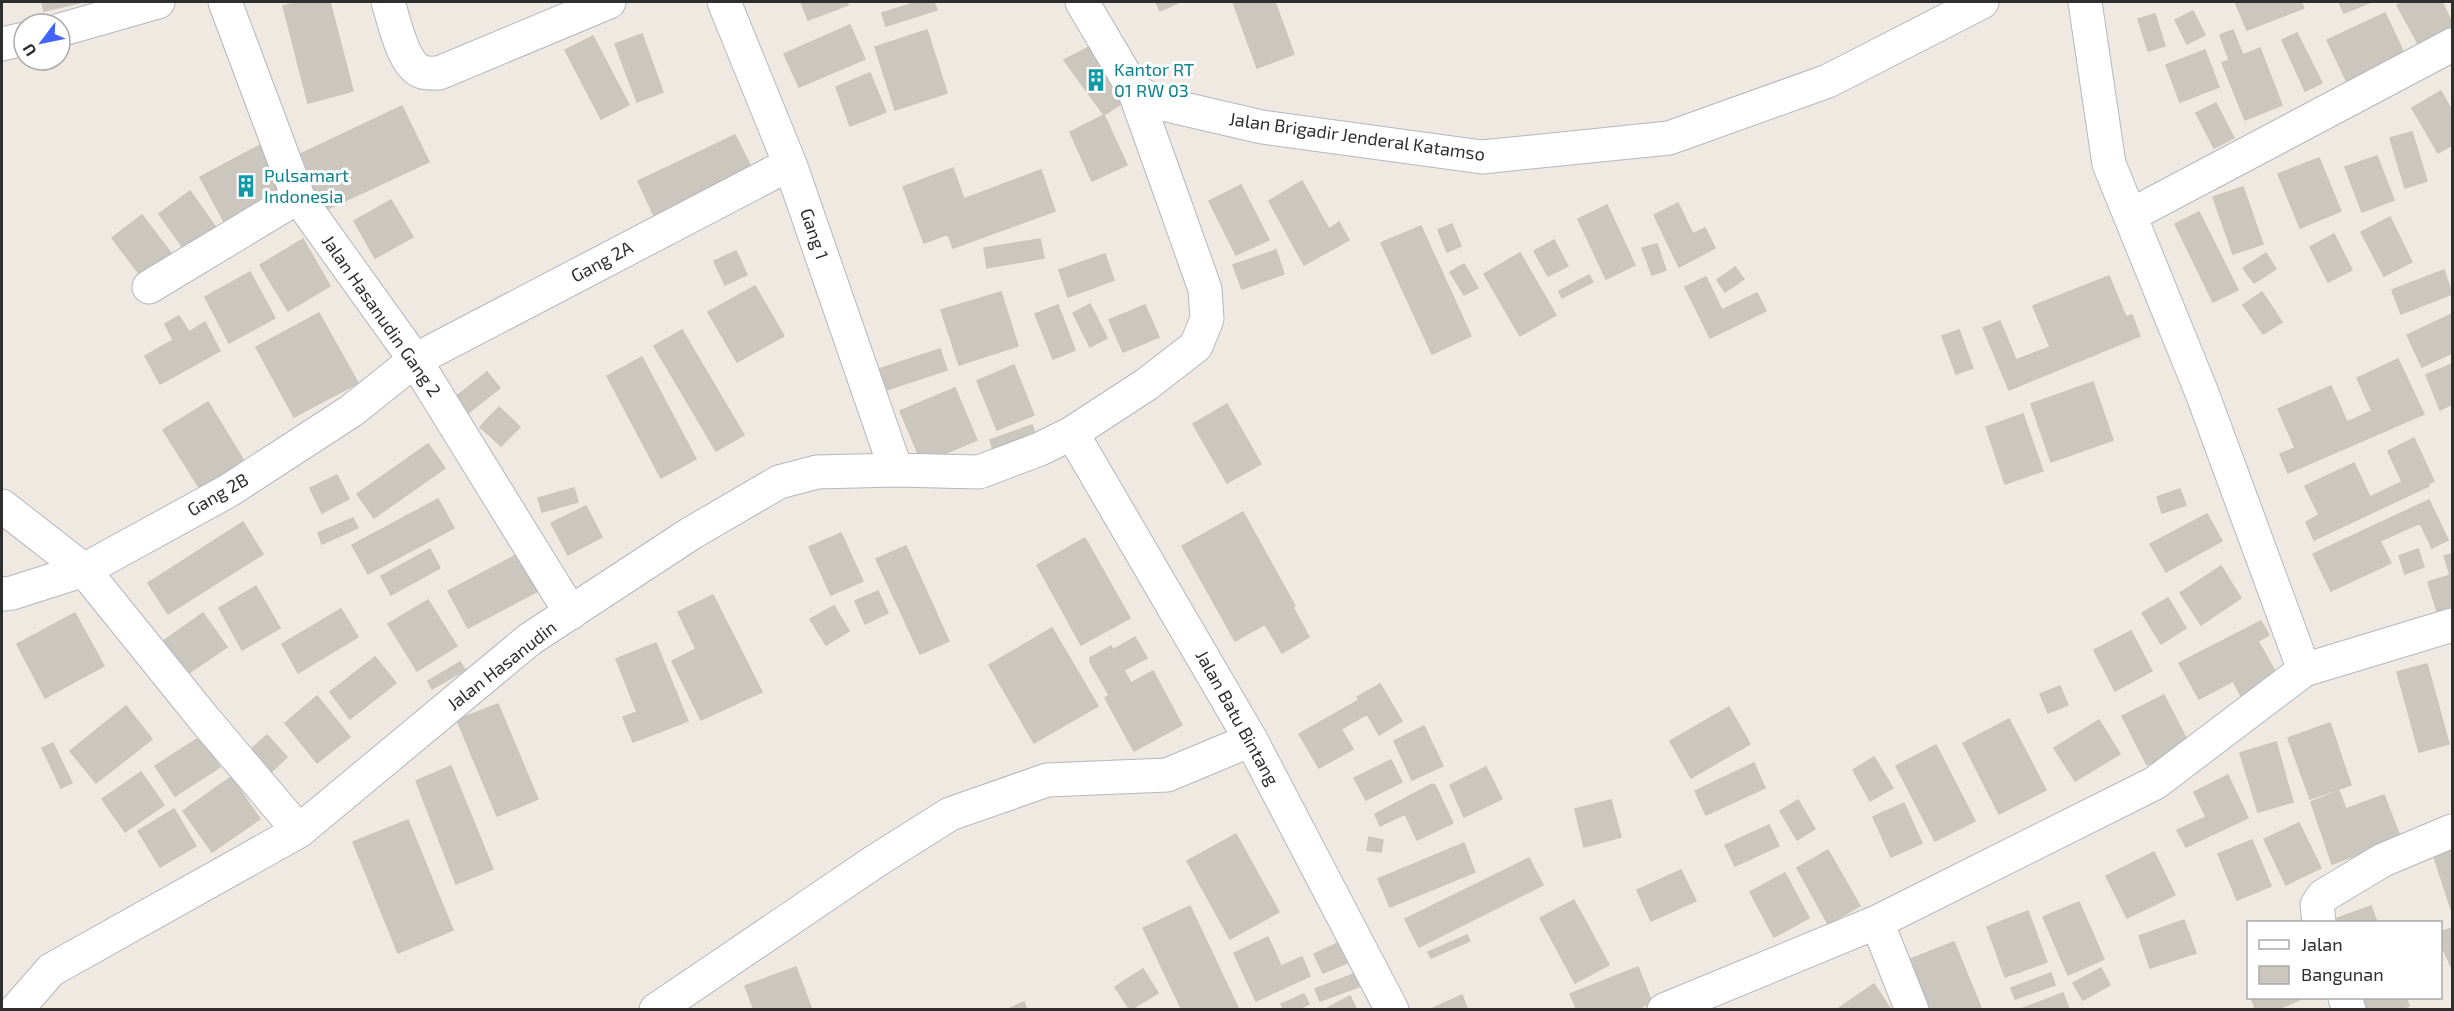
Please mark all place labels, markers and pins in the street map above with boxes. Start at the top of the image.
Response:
place label: Kantor RT 01 RW 03 [1114,58,1195,101]
building icon: Kantor RT 01 RW 03 [1083,67,1109,93]
place label: Pulsamart Indonesia [264,164,349,207]
building icon: Pulsamart Indonesia [233,173,259,199]

